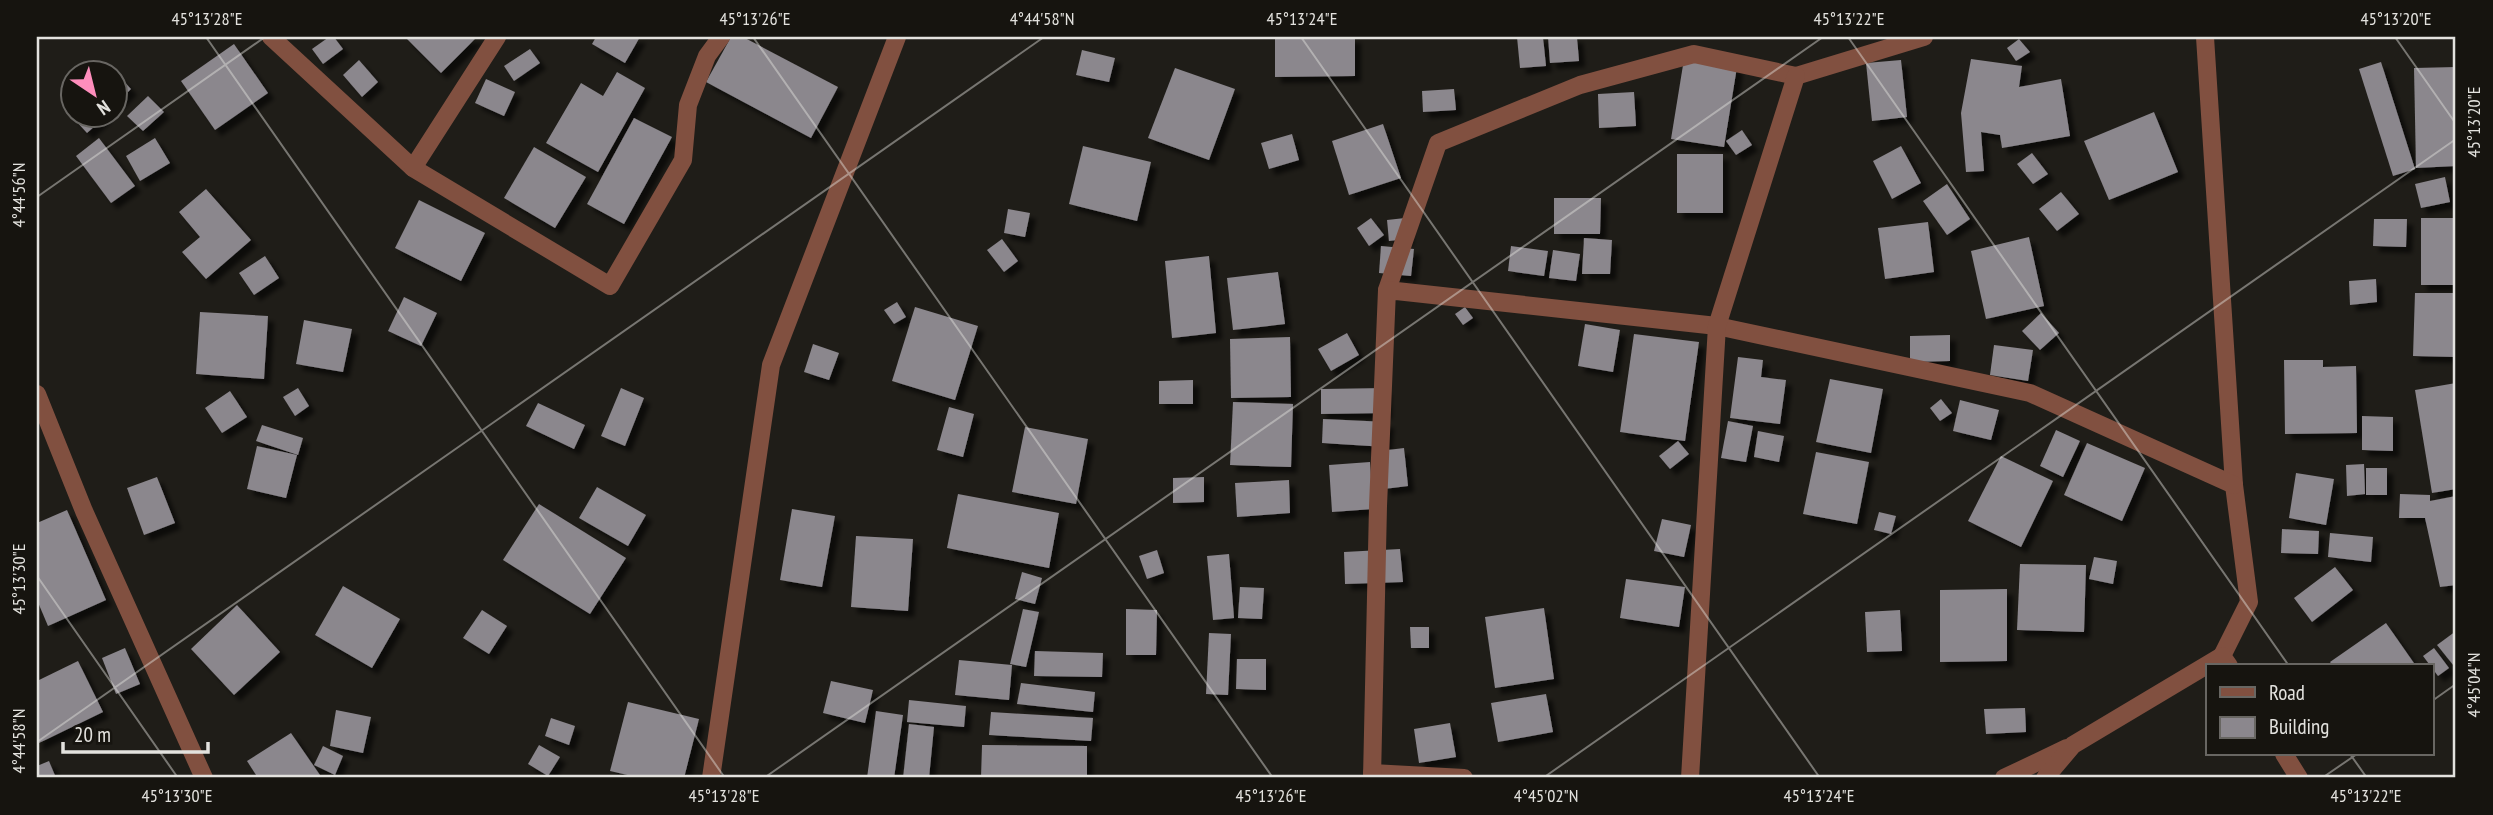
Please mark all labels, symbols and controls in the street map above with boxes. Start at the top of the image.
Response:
text: 45°13'28"E [172,7,242,30]
text: 45°13'26"E [720,7,790,30]
text: 4°44'58"N [1010,7,1074,30]
text: 45°13'24"E [1267,7,1337,30]
text: 45°13'22"E [1814,7,1884,30]
text: 45°13'20"E [2361,7,2431,30]
north arrow [60,60,130,130]
text: 45°13'20"E [2462,87,2485,157]
text: N [93,95,115,121]
text: 4°44'56"N [7,163,30,227]
text: 45°13'30"E [7,544,30,614]
text: 4°45'04"N [2462,653,2485,717]
legend [2206,664,2434,756]
text: Road [2269,679,2305,706]
text: 4°44'58"N [7,709,30,773]
scale bar [63,710,208,754]
text: Building [2269,713,2329,740]
text: 20 m [74,721,111,748]
text: 45°13'30"E [142,784,212,807]
text: 45°13'28"E [689,784,759,807]
text: 45°13'26"E [1236,784,1306,807]
text: 4°45'02"N [1514,784,1578,807]
text: 45°13'24"E [1784,784,1854,807]
text: 45°13'22"E [2331,784,2401,807]

